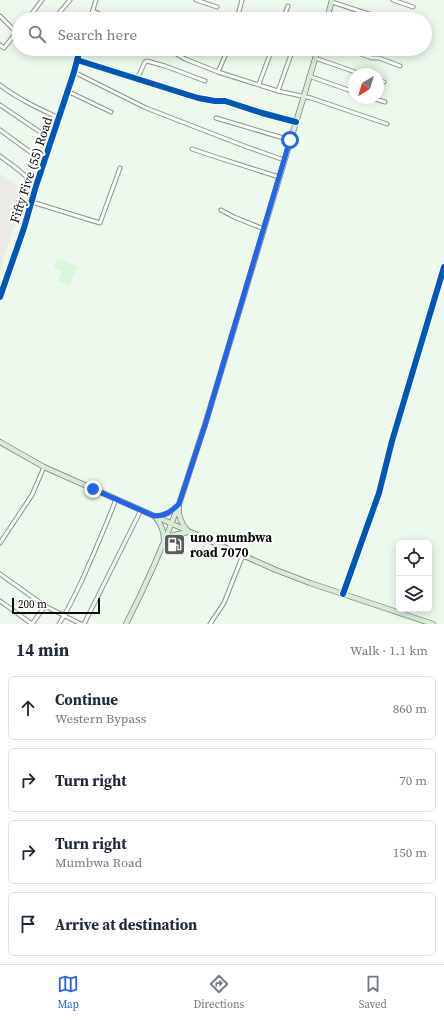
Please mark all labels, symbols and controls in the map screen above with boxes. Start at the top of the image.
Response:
search box [12,12,432,56]
icon: search [26,23,48,45]
text: Search here [58,24,137,45]
north arrow [348,68,384,104]
street label: Fifty Five (55) Road [6,114,56,225]
route start [281,131,299,149]
route end [84,480,102,498]
place label: uno mumbwa road 7070 [190,529,272,561]
fuel station icon: uno mumbwa road 7070 [162,531,188,557]
map controls [396,540,432,612]
button: locate [396,540,432,576]
button: layers [396,576,432,612]
scale bar [12,596,100,615]
text: 200 m [18,597,47,612]
text: 14 min [16,638,69,662]
text: Walk · 1.1 km [350,642,428,659]
text: Continue [55,689,118,710]
icon: ahead [17,697,39,719]
text: 860 m [393,700,427,717]
text: Western Bypass [55,710,146,727]
icon: right [17,769,39,791]
text: Turn right [55,770,127,791]
text: 70 m [399,772,427,789]
text: Turn right [55,833,127,854]
icon: right [17,841,39,863]
text: 150 m [393,844,427,861]
text: Mumbwa Road [55,854,142,871]
icon: arrive [17,913,39,935]
text: Arrive at destination [55,914,197,935]
tab: Map [57,973,79,1012]
tab: Directions [193,973,244,1012]
tab: Saved [359,973,387,1012]

